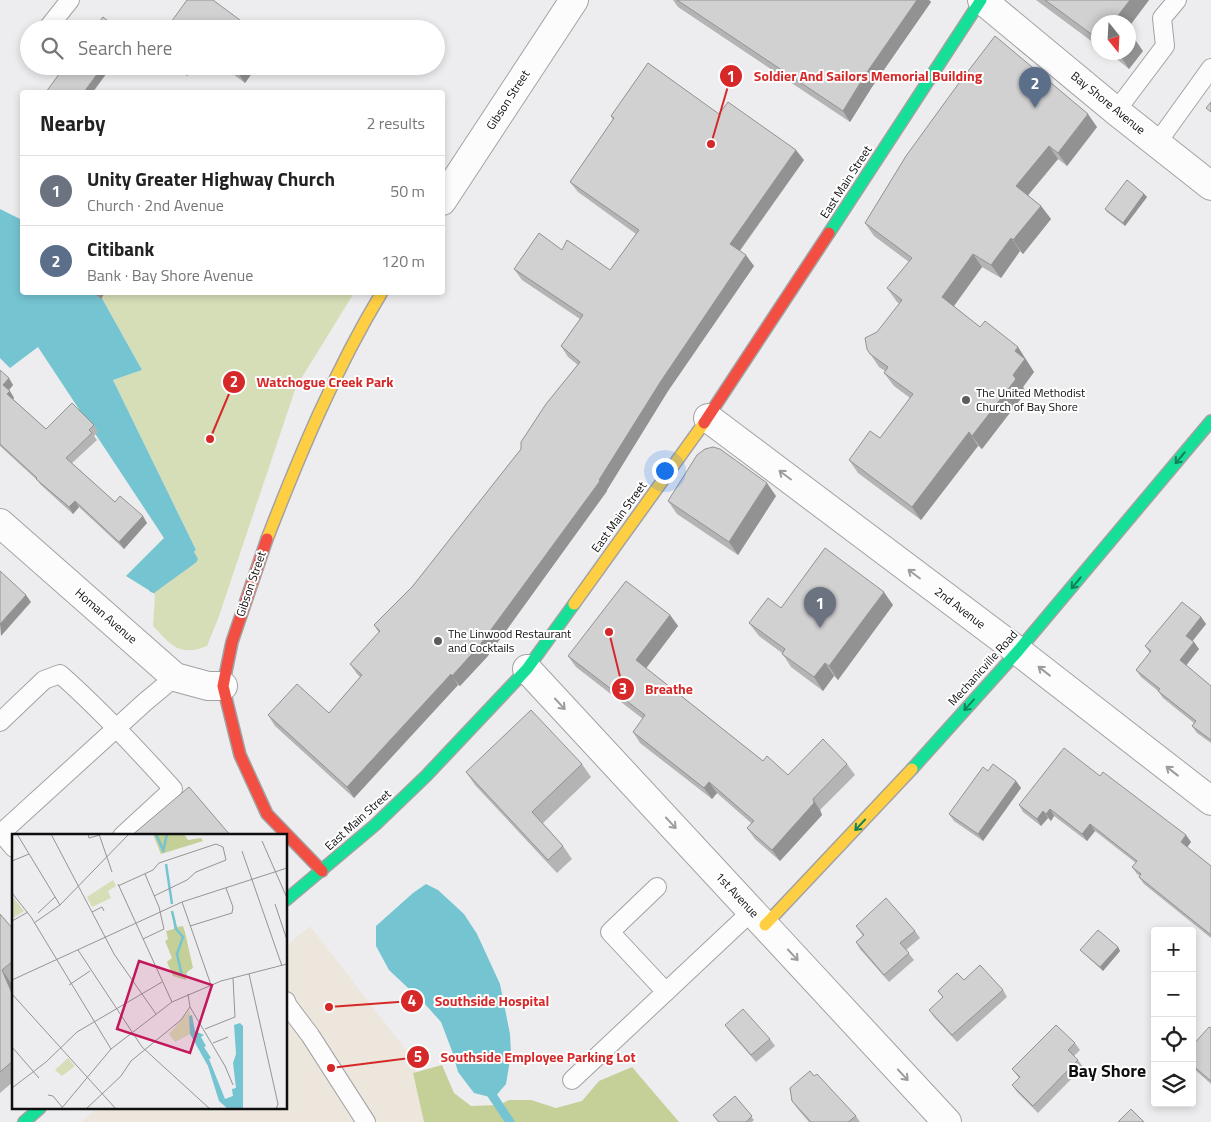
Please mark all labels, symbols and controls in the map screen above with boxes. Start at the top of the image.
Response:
north arrow [1091,15,1136,60]
search box [20,20,445,75]
text: Search here [78,33,172,62]
icon: search [38,34,66,62]
callout: Soldier And Sailors Memorial Building [719,62,992,91]
street label: Gibson Street [481,65,535,134]
text: 1 [727,65,735,88]
text: Soldier And Sailors Memorial Building [754,65,983,86]
street label: Bay Shore Avenue [1067,66,1150,139]
pin: 2 [1019,67,1051,108]
text: Nearby [40,107,105,139]
text: 2 results [366,111,425,135]
street label: East Main Street [815,141,877,222]
text: Unity Greater Highway Church [87,164,335,193]
text: 1 [52,179,60,203]
text: 50 m [390,179,425,203]
text: Church · 2nd Avenue [87,193,224,217]
text: Citibank [87,234,154,263]
text: 2 [52,249,60,273]
text: 120 m [381,249,425,273]
text: Bank · Bay Shore Avenue [87,263,253,287]
callout: Watchogue Creek Park [222,367,404,396]
text: 2 [230,370,238,393]
text: Watchogue Creek Park [256,371,394,392]
place label: The United Methodist Church of Bay Shore [976,383,1086,416]
marker: The United Methodist Church of Bay Shore [960,394,972,406]
one-way arrow [1174,451,1185,464]
your location [652,458,678,484]
one-way arrow [779,470,792,481]
street label: East Main Street [586,477,651,556]
street label: Gibson Street [230,548,271,619]
one-way arrow [908,568,921,579]
one-way arrow [1070,576,1081,589]
street label: 2nd Avenue [931,582,990,633]
street label: Homan Avenue [71,583,142,648]
pin: 1 [804,587,836,628]
place label: The Linwood Restaurant and Cocktails [448,624,572,657]
street label: Mechanicville Road [943,625,1022,710]
marker: The Linwood Restaurant and Cocktails [432,635,444,647]
one-way arrow [1038,666,1051,677]
callout: Breathe [610,674,703,703]
text: 3 [619,677,627,700]
text: Breathe [645,678,693,699]
one-way arrow [554,698,566,711]
one-way arrow [963,699,975,712]
one-way arrow [1166,765,1179,776]
street label: East Main Street [320,784,396,855]
one-way arrow [665,817,677,830]
one-way arrow [854,819,866,832]
inset map [12,834,288,1110]
street label: 1st Avenue [711,867,764,922]
map controls [1151,927,1196,1107]
button: + [1151,927,1196,972]
one-way arrow [787,949,799,962]
button: − [1151,972,1196,1017]
callout: Southside Hospital [400,987,559,1016]
text: 4 [408,989,416,1012]
text: Southside Hospital [435,990,549,1011]
button: locate [1151,1017,1196,1062]
callout: Southside Employee Parking Lot [405,1043,645,1072]
text: 5 [414,1045,422,1068]
text: Southside Employee Parking Lot [440,1046,636,1067]
district label: Bay Shore [1068,1057,1146,1084]
button: layers [1151,1062,1196,1107]
one-way arrow [897,1068,909,1081]

